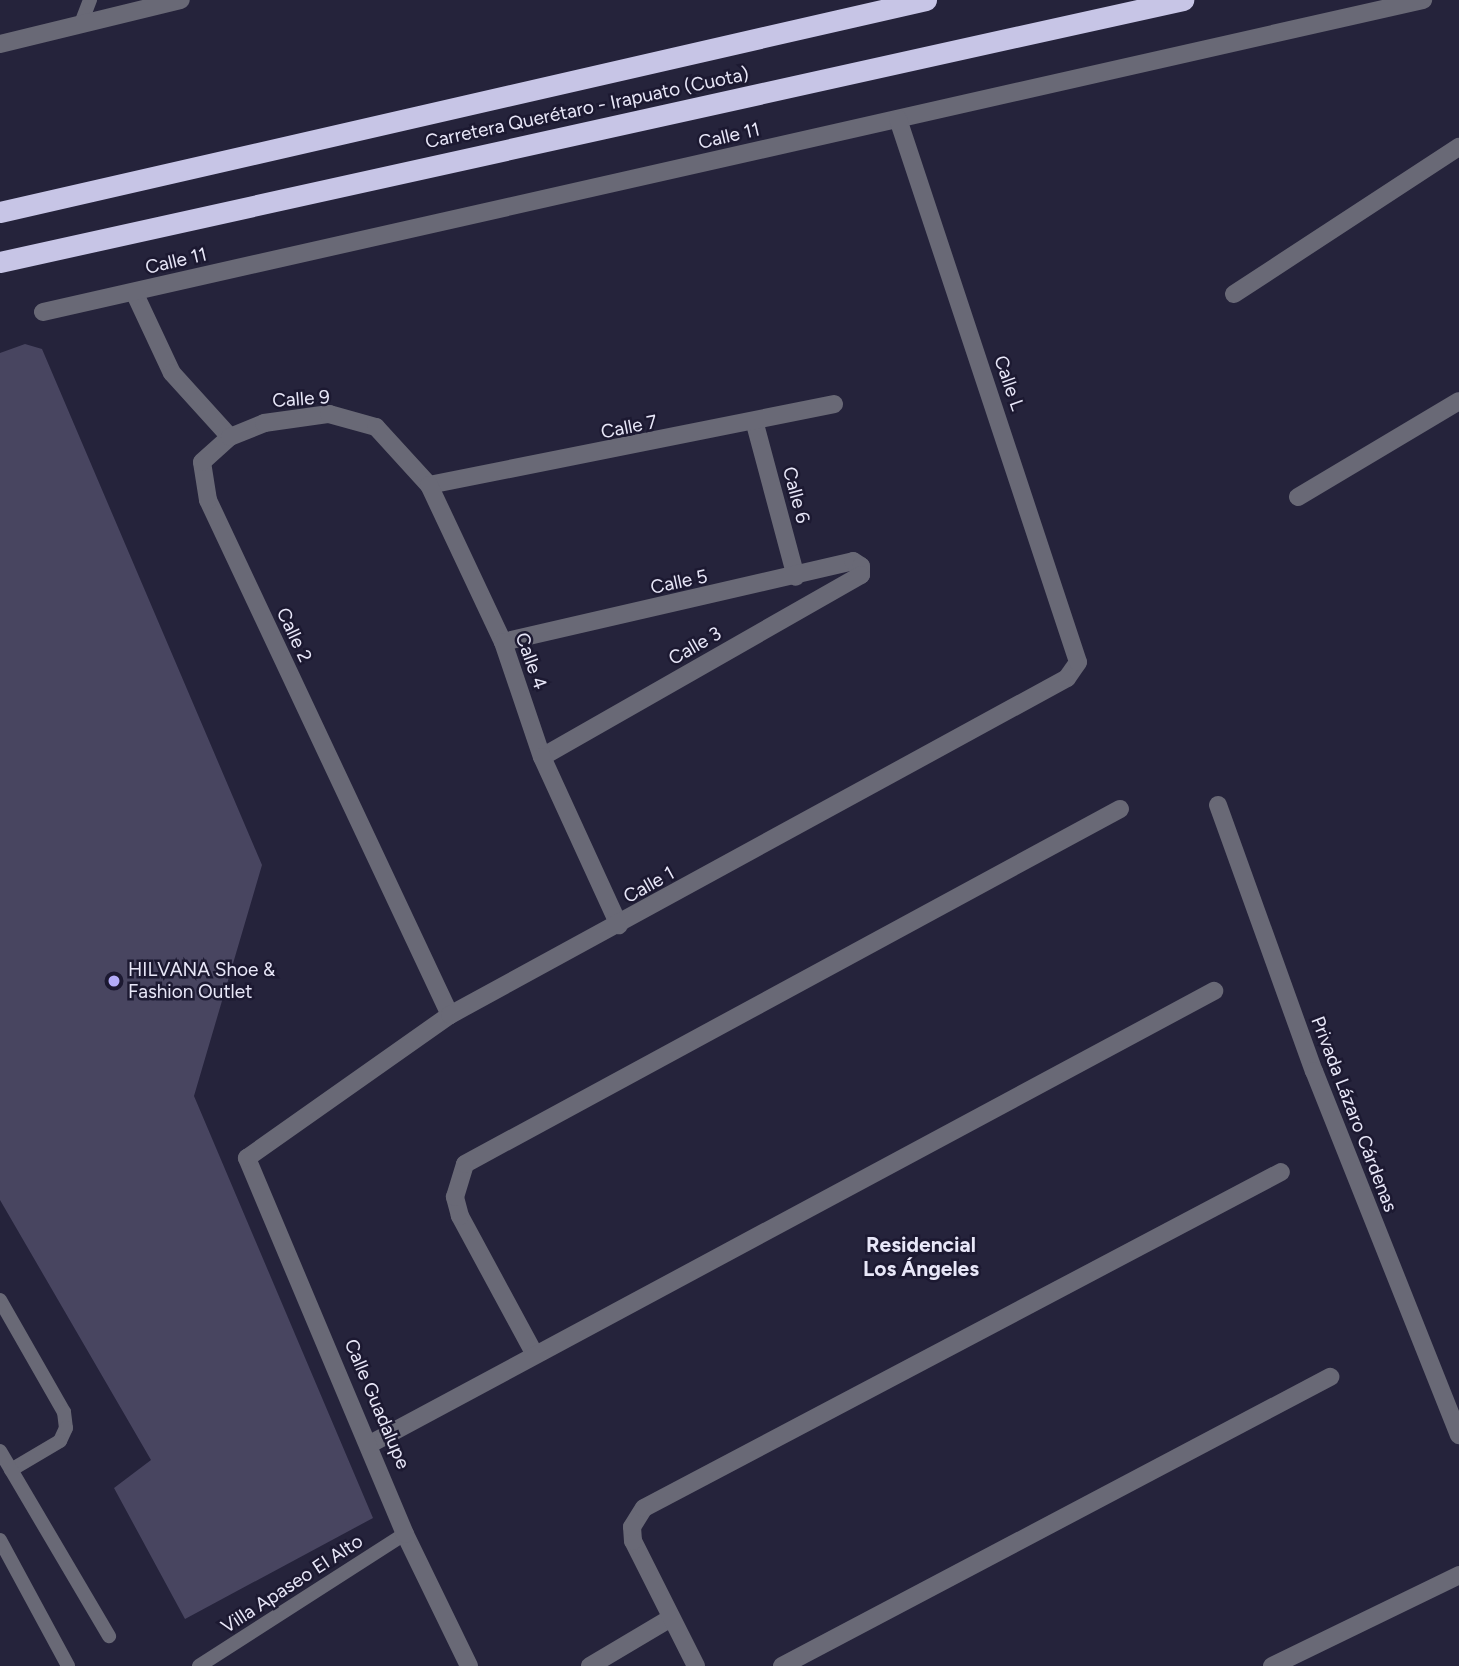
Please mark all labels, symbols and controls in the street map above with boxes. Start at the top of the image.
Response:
street label: Carretera Querétaro - Irapuato (Cuota) [423,63,751,153]
street label: Calle 11 [696,118,762,154]
street label: Calle 11 [143,243,209,279]
street label: Calle L [989,352,1029,414]
street label: Calle 9 [271,386,331,412]
street label: Calle 7 [599,410,659,444]
street label: Calle 6 [778,464,814,526]
street label: Calle 5 [648,565,710,599]
street label: Calle 2 [272,604,316,666]
street label: Calle 3 [665,622,725,670]
street label: Calle 4 [510,630,552,692]
street label: Calle 1 [620,862,678,908]
place label: HILVANA Shoe & Fashion Outlet [128,959,275,1003]
marker: HILVANA Shoe & Fashion Outlet [106,973,122,989]
street label: Privada Lázaro Cárdenas [1306,1013,1402,1215]
district label: Residencial Los Ángeles [863,1232,979,1282]
street label: Calle Guadalupe [339,1336,415,1472]
street label: Villa Apaseo El Alto [217,1530,367,1638]

